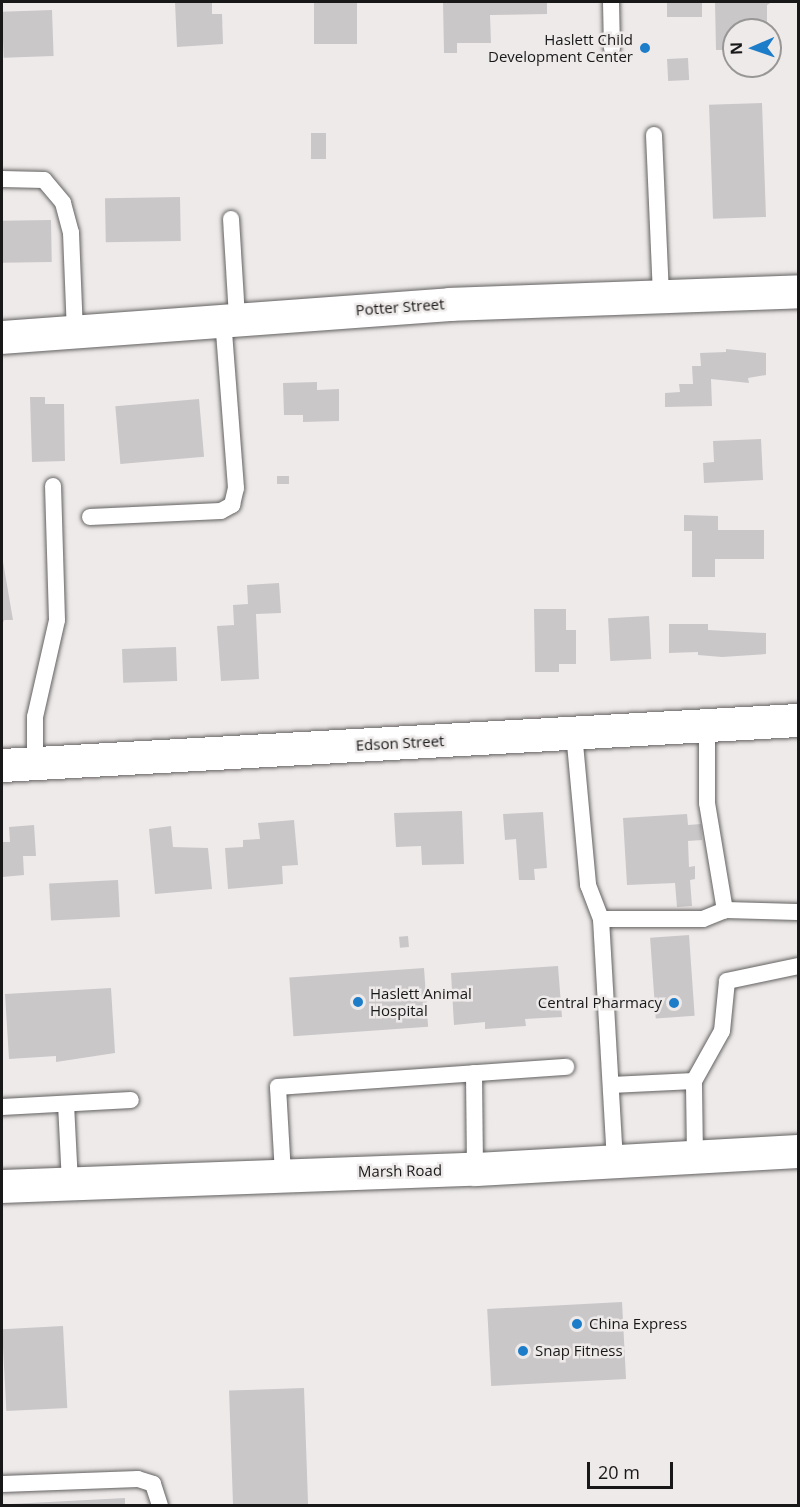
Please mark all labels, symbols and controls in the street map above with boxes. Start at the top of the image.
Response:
north arrow [722,18,782,78]
place label: Haslett Child Development Center [488,30,633,65]
marker: Haslett Child Development Center [638,41,652,55]
text: N [725,42,747,55]
street label: Potter Street [355,295,445,319]
street label: Edson Street [355,732,445,754]
place label: Haslett Animal Hospital [370,984,472,1019]
place label: Central Pharmacy [538,994,662,1012]
marker: Haslett Animal Hospital [351,995,365,1009]
marker: Central Pharmacy [667,996,681,1010]
street label: Marsh Road [358,1161,442,1181]
place label: China Express [589,1315,687,1333]
marker: China Express [570,1317,584,1331]
place label: Snap Fitness [535,1342,623,1360]
marker: Snap Fitness [516,1344,530,1358]
scale bar [590,1450,676,1488]
text: 20 m [598,1460,640,1484]

